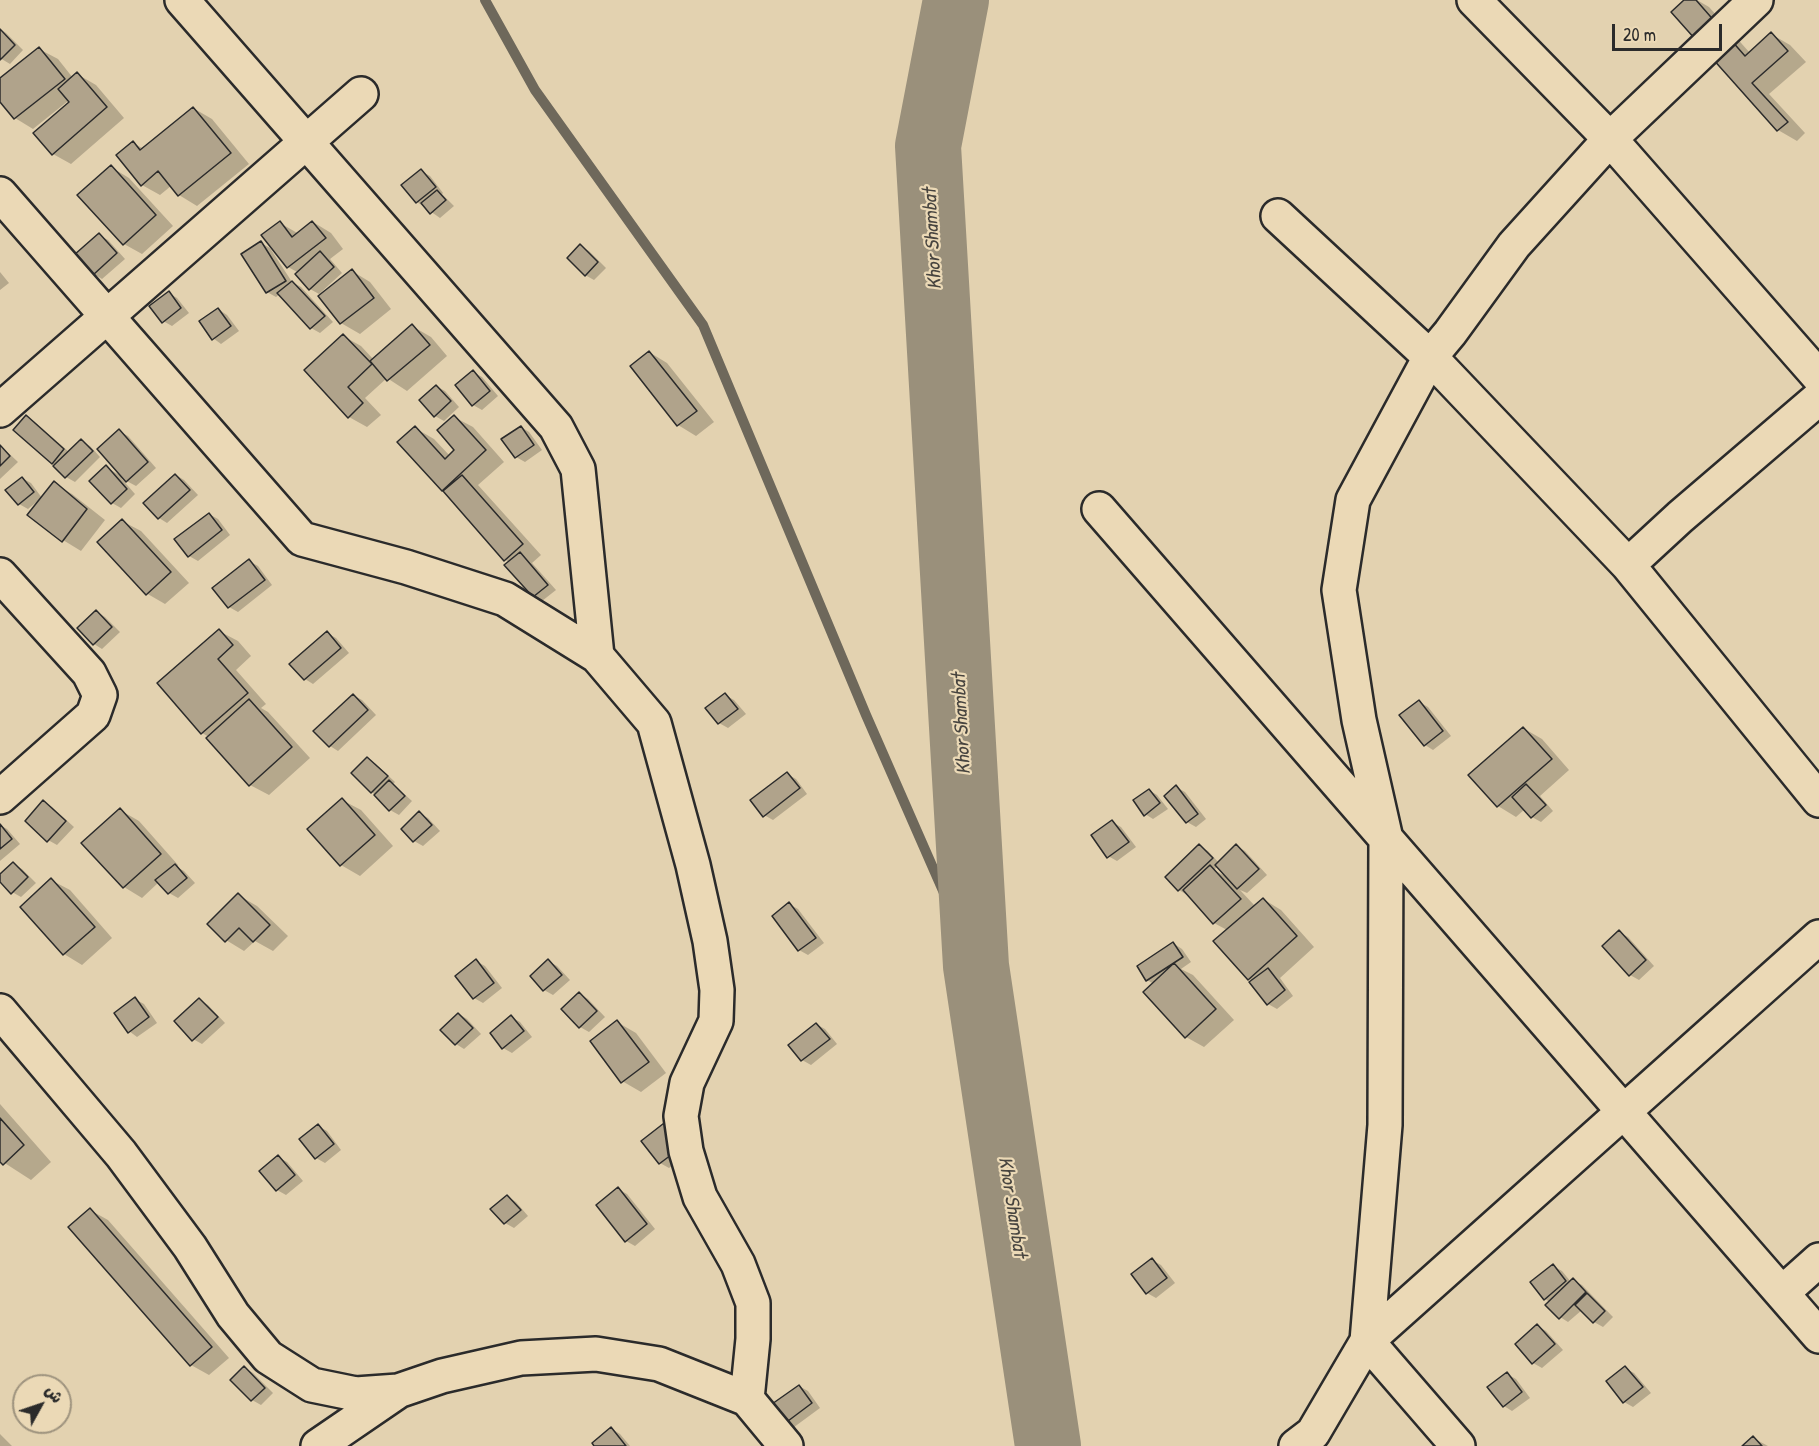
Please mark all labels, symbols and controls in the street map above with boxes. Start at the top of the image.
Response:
scale bar [1615,12,1724,50]
text: 20 m [1623,22,1656,47]
water label: Khor Shambat [918,188,948,290]
water label: Khor Shambat [947,673,977,775]
water label: Khor Shambat [992,1155,1032,1259]
north arrow [12,1374,72,1434]
text: ش [40,1380,68,1408]

